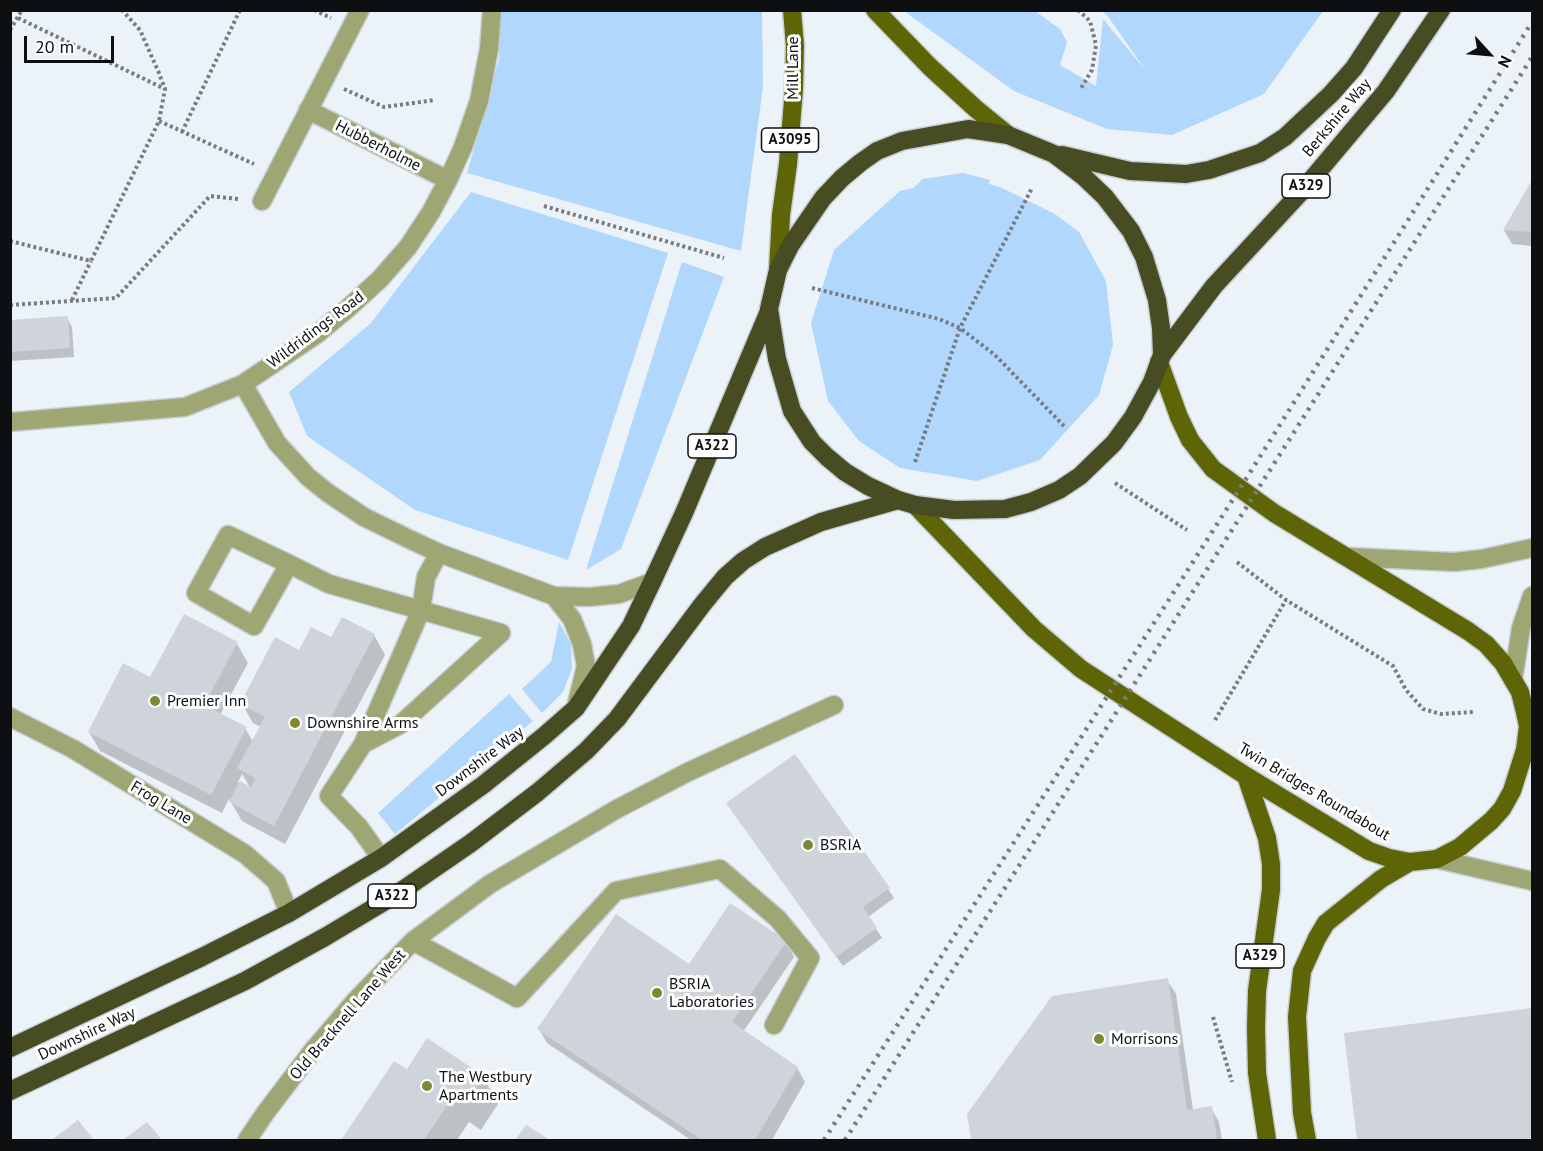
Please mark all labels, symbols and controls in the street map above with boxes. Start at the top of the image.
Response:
scale bar [27,24,117,62]
north arrow [1459,24,1519,84]
text: 20 m [35,35,74,58]
street label: Mill Lane [783,36,803,100]
text: N [1494,53,1516,71]
street label: Berkshire Way [1299,75,1375,161]
street label: Hubberholme [332,116,424,176]
road number: A3095 [762,128,818,152]
road number: A329 [1282,174,1330,198]
street label: Wildridings Road [264,288,368,372]
road number: A322 [688,434,736,458]
place label: Premier Inn [167,691,246,711]
marker: Premier Inn [148,694,162,708]
place label: Downshire Arms [307,713,419,733]
marker: Downshire Arms [288,716,302,730]
street label: Downshire Way [432,723,528,801]
street label: Twin Bridges Roundabout [1235,739,1393,845]
street label: Frog Lane [127,777,195,829]
place label: BSRIA [820,835,861,855]
marker: BSRIA [801,838,815,852]
road number: A322 [368,884,416,908]
road number: A329 [1236,944,1284,968]
street label: Old Bracknell Lane West [286,946,410,1084]
place label: BSRIA Laboratories [669,974,754,1012]
marker: BSRIA Laboratories [650,986,664,1000]
street label: Downshire Way [35,1003,139,1065]
place label: Morrisons [1111,1029,1178,1049]
marker: Morrisons [1092,1032,1106,1046]
place label: The Westbury Apartments [439,1067,532,1105]
marker: The Westbury Apartments [420,1079,434,1093]

